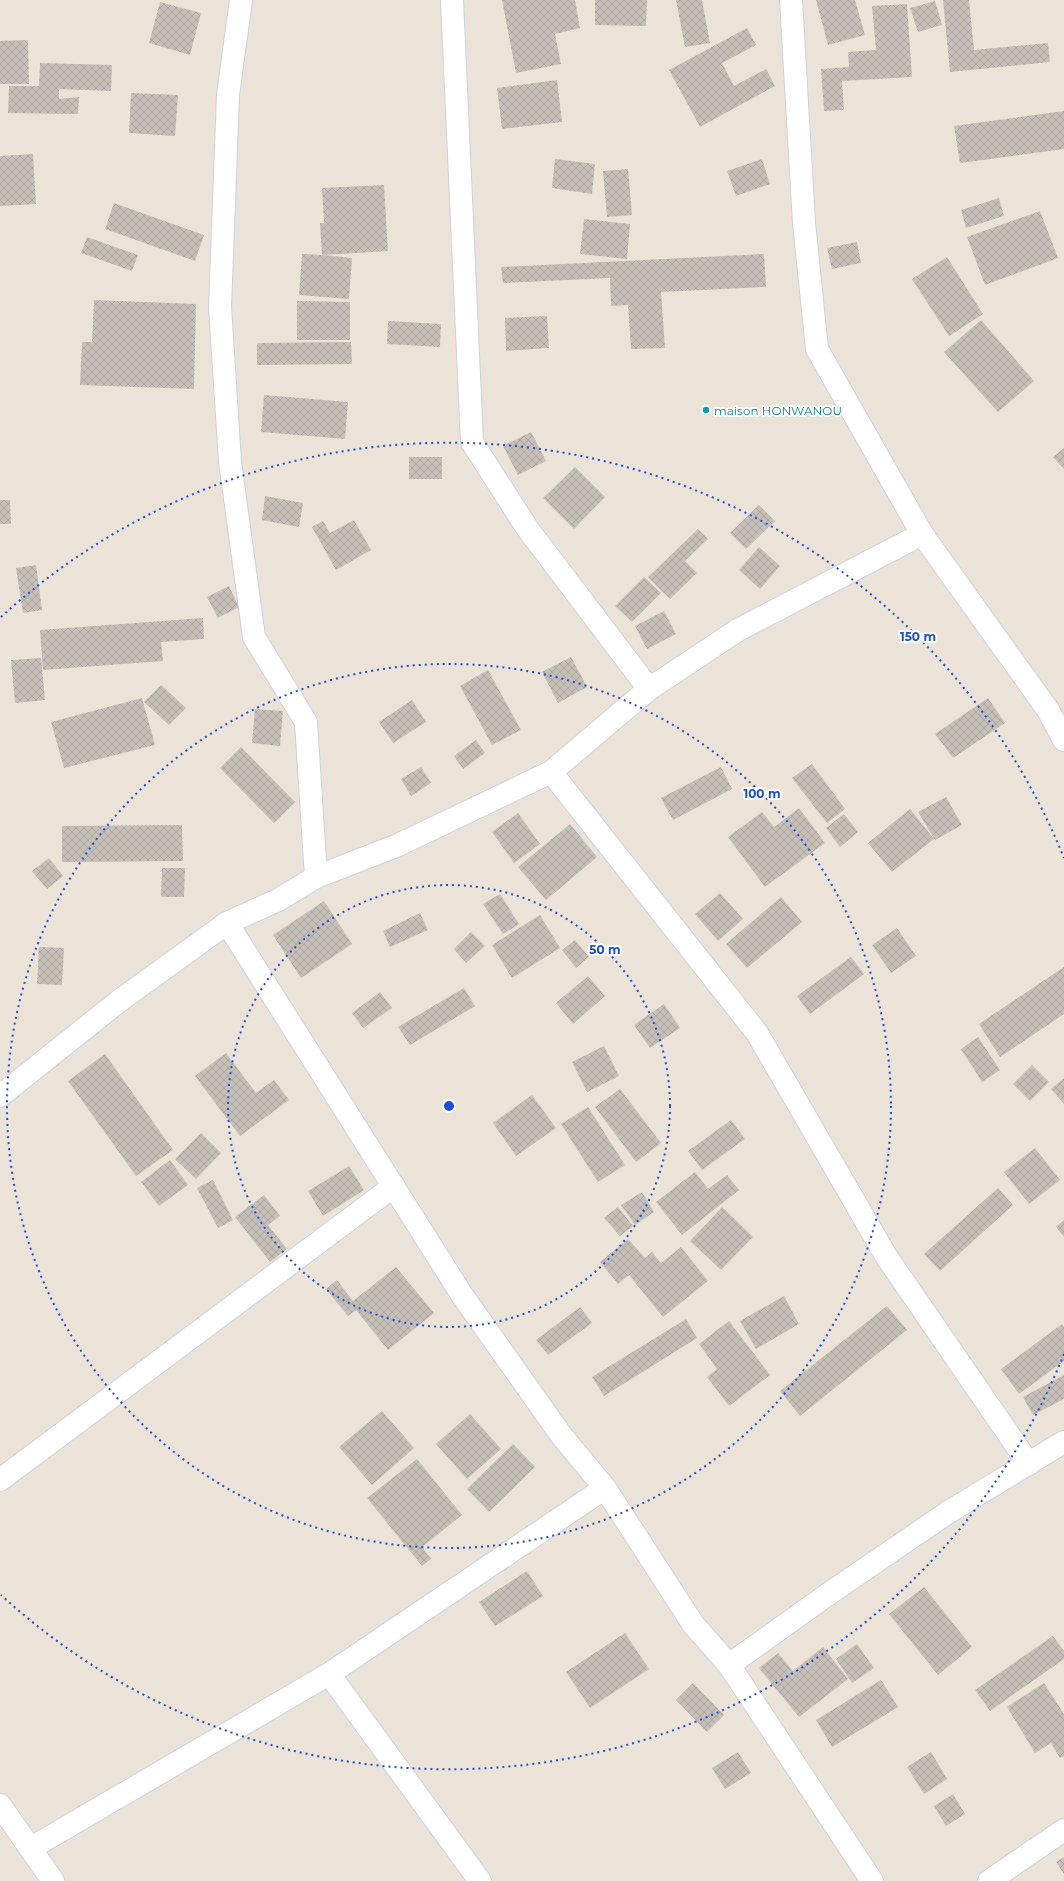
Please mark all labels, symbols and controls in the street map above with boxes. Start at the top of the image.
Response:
place label: maison HONWANOU [714,403,842,418]
marker: maison HONWANOU [701,405,711,415]
text: 150 m [900,629,936,644]
text: 100 m [744,786,780,801]
text: 50 m [589,942,621,957]
centre of rings [442,1099,456,1113]

